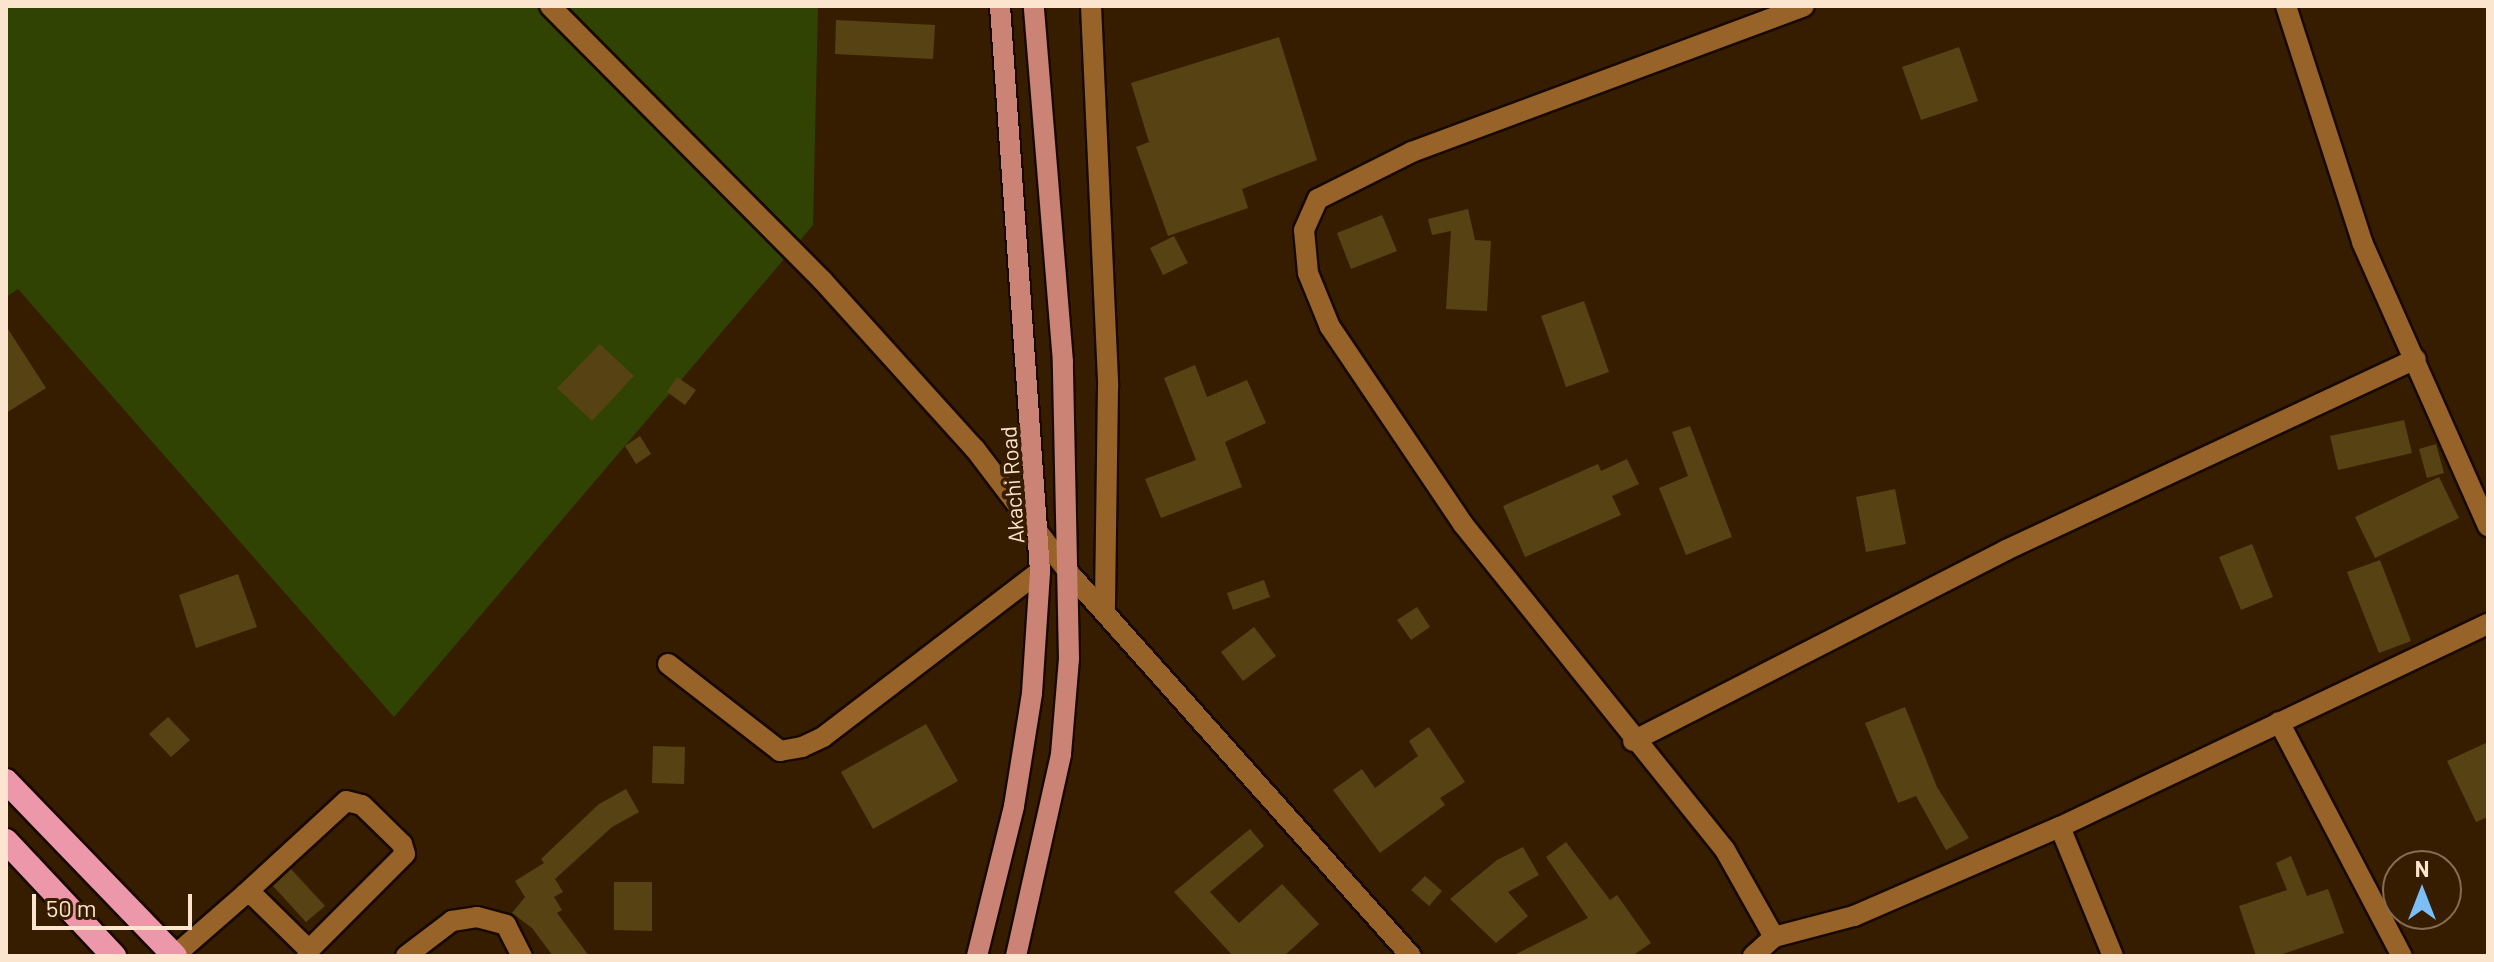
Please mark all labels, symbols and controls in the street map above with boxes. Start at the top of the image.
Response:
street label: Akachi Road [995,426,1029,544]
north arrow [2382,850,2462,930]
text: N [2415,855,2429,881]
scale bar [36,878,196,928]
text: 50 m [46,893,97,922]

